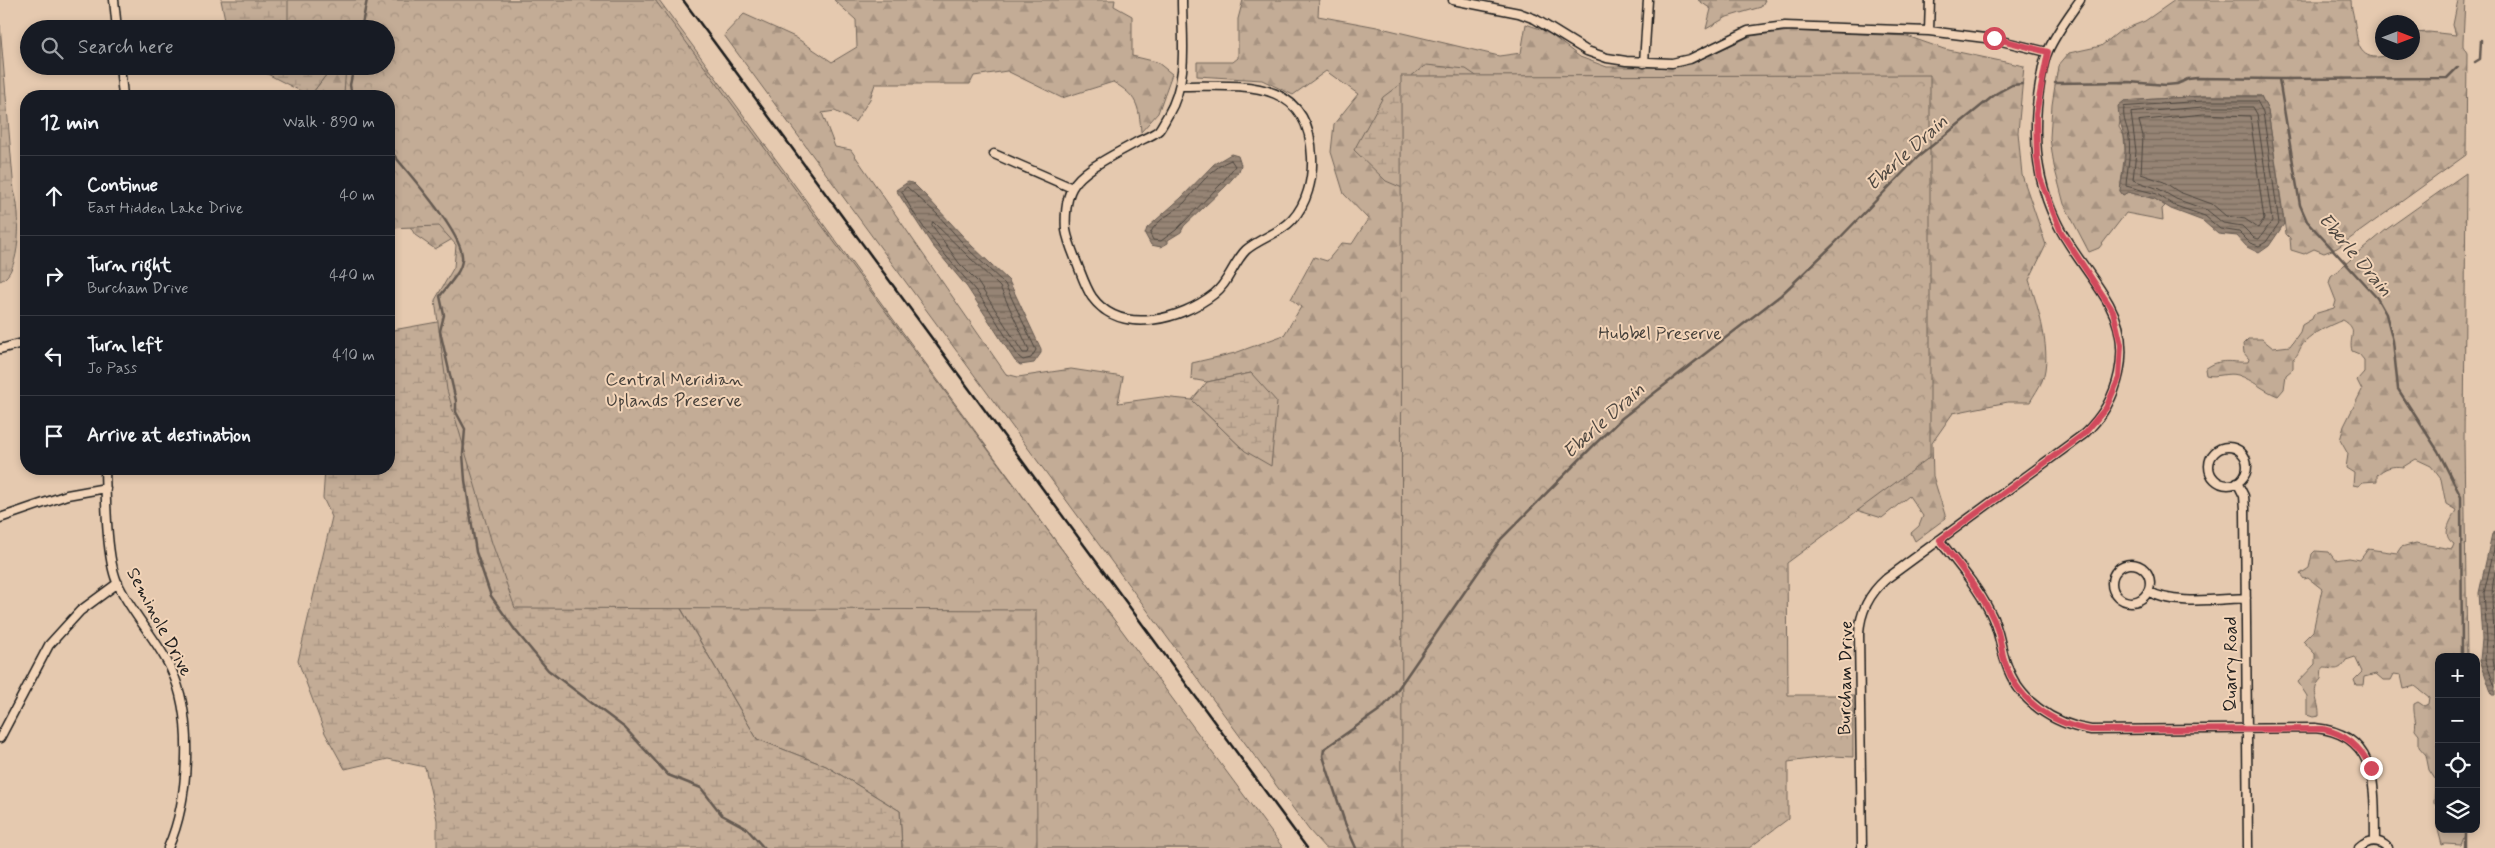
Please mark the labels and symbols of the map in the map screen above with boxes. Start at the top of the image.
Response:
north arrow [2375,15,2420,60]
route start [1983,27,2006,50]
water label: Eberle Drain [1861,109,1954,196]
water label: Eberle Drain [2313,208,2398,302]
park label: Hubbel Preserve [1598,322,1722,346]
park label: Central Meridian Uplands Preserve [605,368,743,413]
water label: Eberle Drain [1558,377,1651,464]
street label: Seminole Drive [120,564,198,680]
street label: Quarry Road [2219,616,2243,712]
street label: Burcham Drive [1833,621,1859,735]
route end [2360,757,2383,780]

